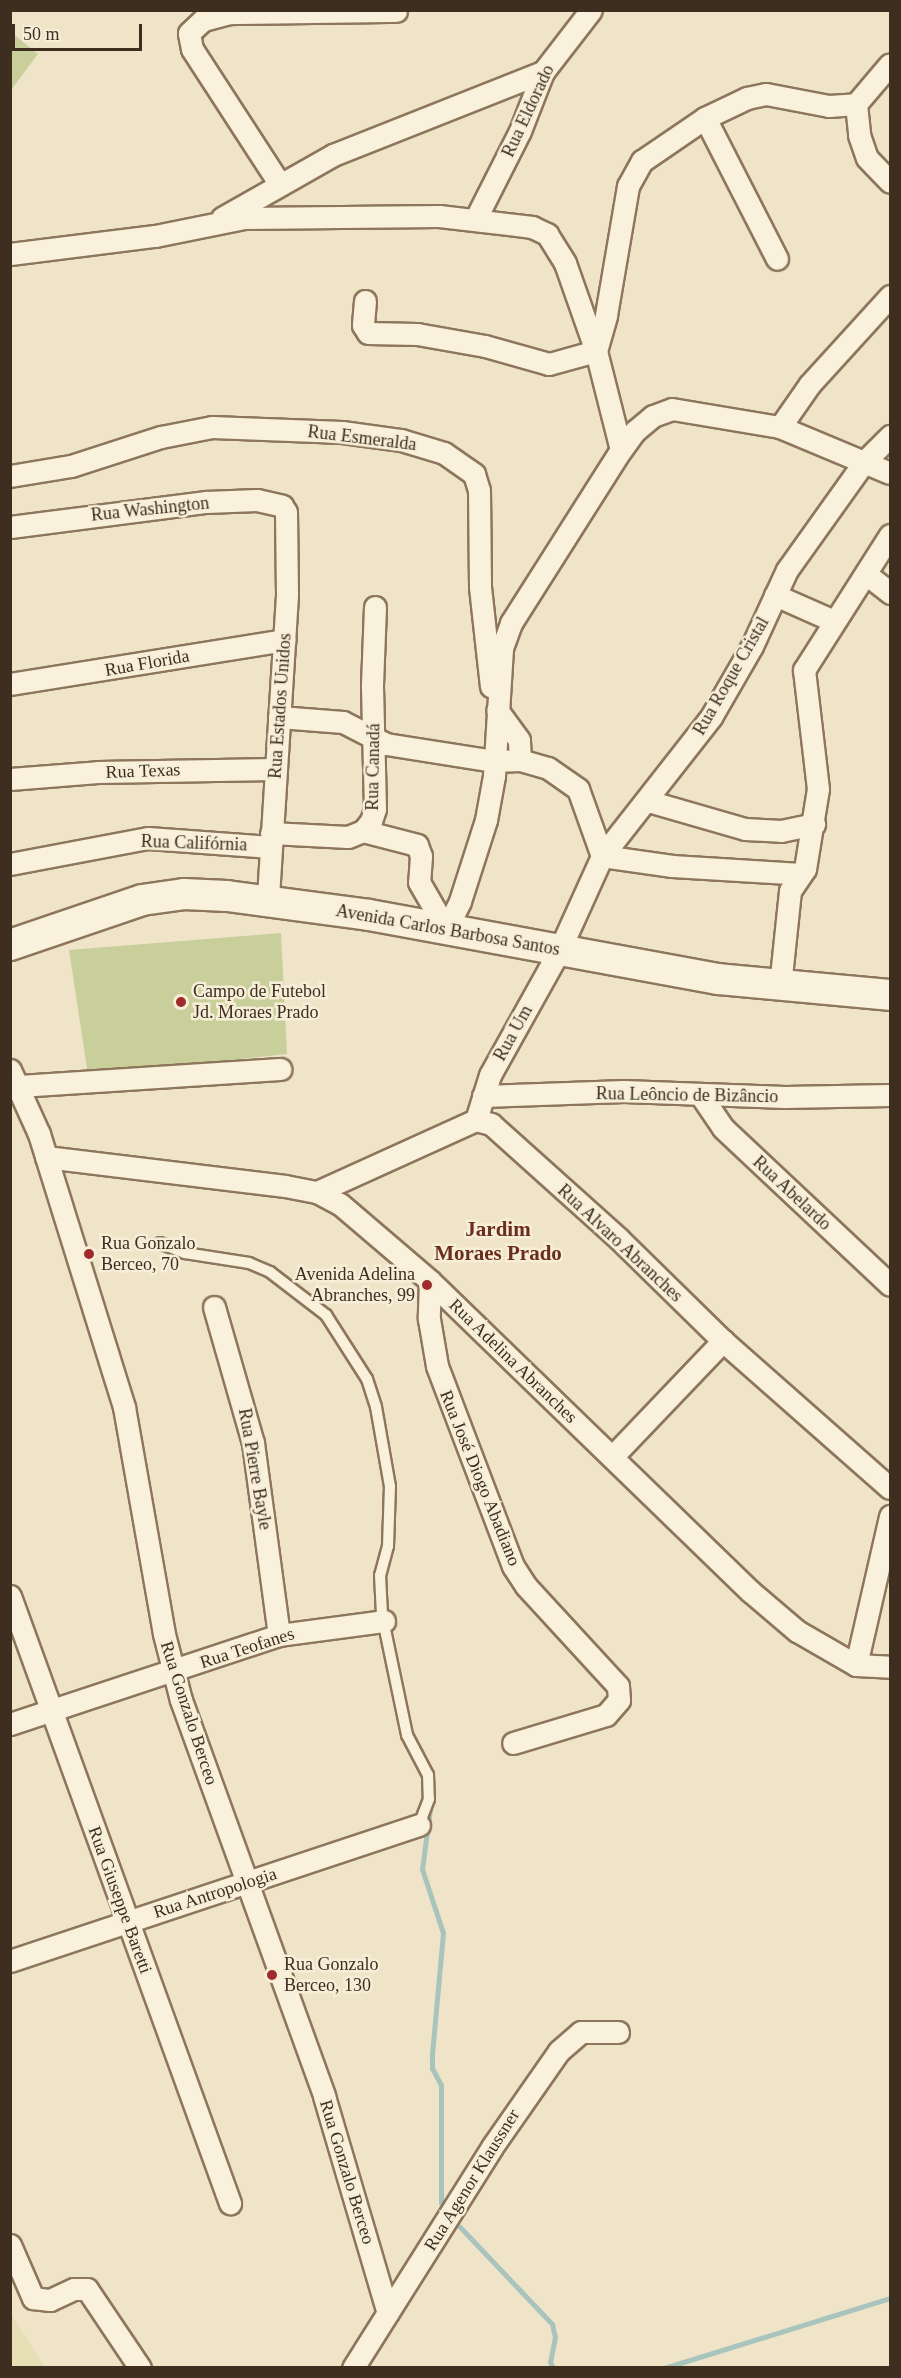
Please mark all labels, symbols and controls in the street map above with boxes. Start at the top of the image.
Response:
scale bar [15,12,146,50]
text: 50 m [23,24,60,44]
street label: Rua Eldorado [497,61,559,161]
street label: Rua Esmeralda [306,421,418,455]
street label: Rua Washington [90,492,210,526]
street label: Rua Roque Cristal [688,613,774,739]
street label: Rua Estados Unidos [264,632,296,780]
street label: Rua Florida [103,645,191,681]
street label: Rua Canadá [361,723,385,811]
street label: Rua Texas [105,759,181,783]
street label: Rua Califórnia [140,830,248,856]
street label: Avenida Carlos Barbosa Santos [334,900,562,960]
place label: Campo de Futebol Jd. Moraes Prado [193,981,326,1024]
marker: Campo de Futebol Jd. Moraes Prado [174,995,188,1009]
street label: Rua Um [489,1001,537,1065]
street label: Rua Leôncio de Bizâncio [596,1083,778,1107]
street label: Rua Abelardo [748,1151,836,1235]
street label: Rua Alvaro Abranches [552,1179,688,1307]
district label: Jardim Moraes Prado [434,1216,562,1266]
place label: Rua Gonzalo Berceo, 70 [101,1233,195,1276]
marker: Rua Gonzalo Berceo, 70 [82,1247,96,1261]
place label: Avenida Adelina Abranches, 99 [294,1264,415,1306]
marker: Avenida Adelina Abranches, 99 [420,1278,434,1292]
street label: Rua Adelina Abranches [444,1294,582,1428]
street label: Rua José Diogo Abadiano [435,1387,525,1569]
street label: Rua Pierre Bayle [234,1407,276,1531]
street label: Rua Teofanes [197,1623,297,1673]
street label: Rua Gonzalo Berceo [156,1638,222,1788]
street label: Rua Giuseppe Baretti [83,1823,157,1977]
street label: Rua Antropologia [150,1863,280,1923]
place label: Rua Gonzalo Berceo, 130 [284,1954,378,1996]
marker: Rua Gonzalo Berceo, 130 [265,1968,279,1982]
street label: Rua Gonzalo Berceo [315,2097,379,2247]
street label: Rua Agenor Klaussner [419,2105,525,2255]

